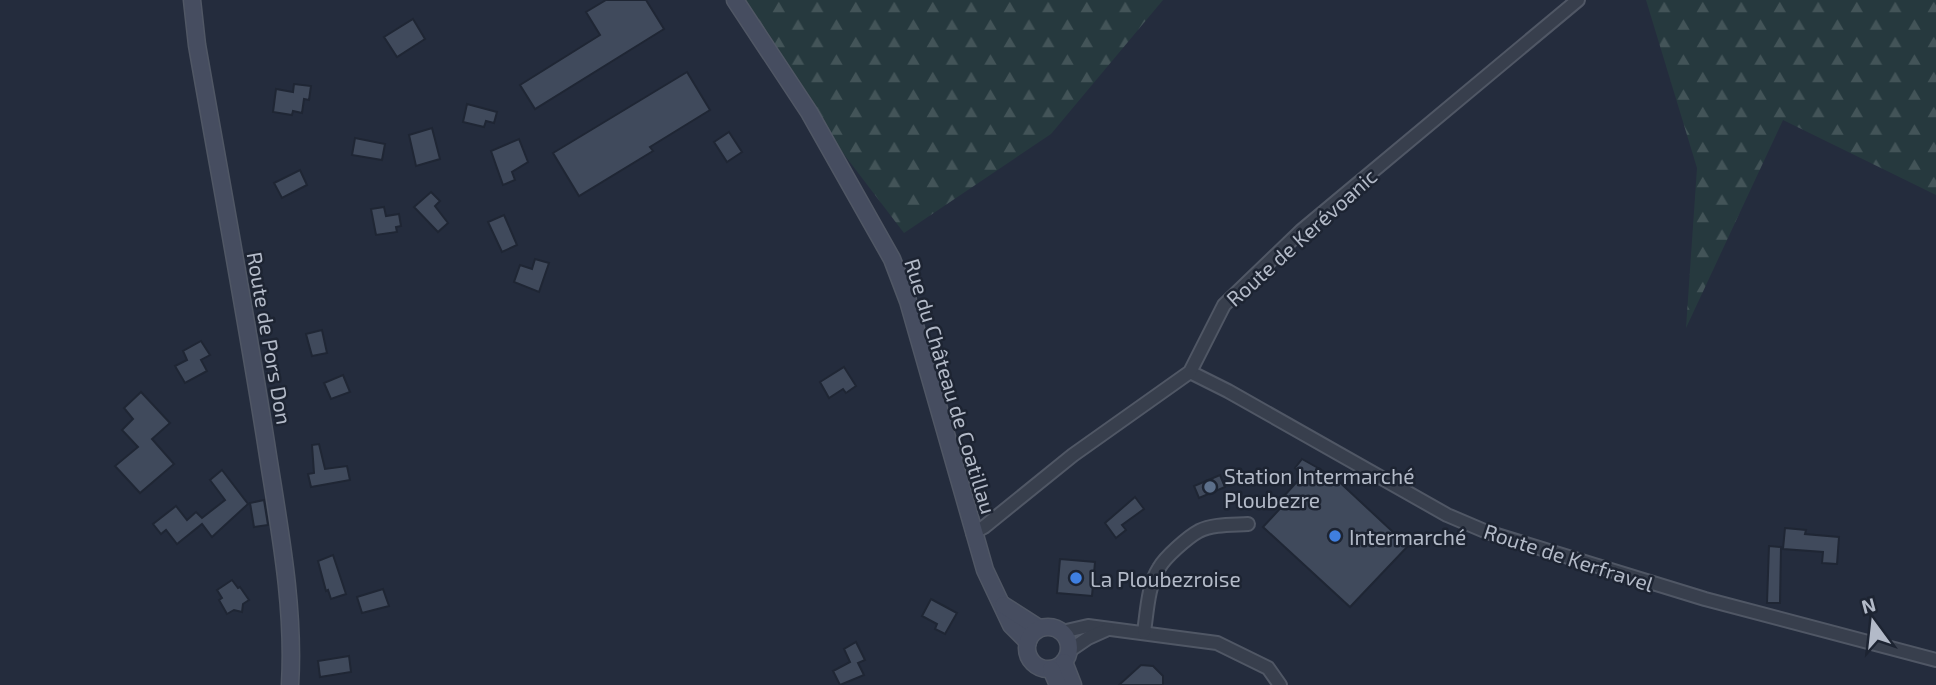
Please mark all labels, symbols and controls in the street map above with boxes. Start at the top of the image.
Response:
street label: Route de Kerévoanic [1221,163,1381,311]
street label: Route de Pors Don [243,250,297,426]
street label: Rue du Château de Coatillau [900,255,1002,517]
place label: Station Intermarché Ploubezre [1224,463,1414,512]
marker: Station Intermarché Ploubezre [1202,479,1218,495]
street label: Route de Kerfravel [1481,518,1658,596]
place label: Intermarché [1349,524,1466,549]
marker: Intermarché [1327,528,1343,544]
place label: La Ploubezroise [1090,566,1241,591]
marker: La Ploubezroise [1068,570,1084,586]
north arrow [1838,587,1908,657]
text: N [1859,592,1878,618]

